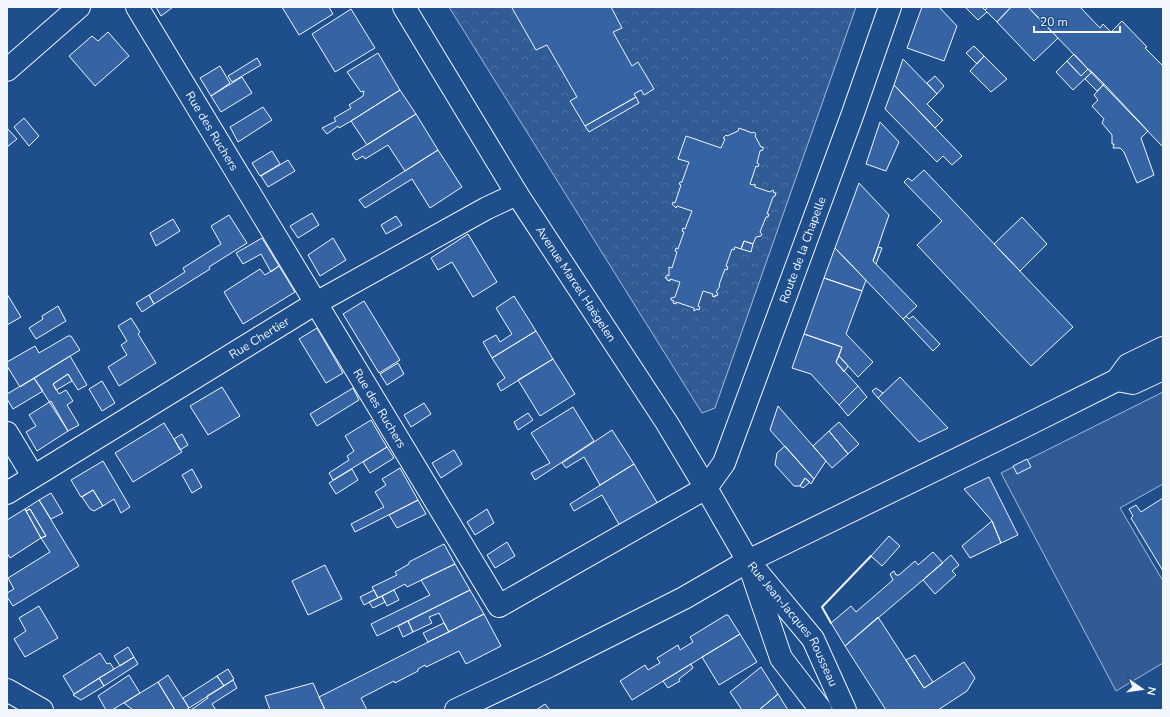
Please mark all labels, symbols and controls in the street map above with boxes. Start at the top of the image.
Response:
scale bar [1034,8,1120,34]
text: 20 m [1040,14,1068,30]
street label: Rue des Ruchers [182,88,242,174]
street label: Route de la Chapelle [776,194,830,305]
street label: Avenue Marcel Haëgelen [532,223,620,345]
street label: Rue Chertier [226,313,293,363]
street label: Rue des Ruchers [349,366,410,451]
street label: Rue Jean-Jacques Rousseau [744,558,841,689]
north arrow [1122,669,1162,709]
text: N [1143,685,1159,697]

